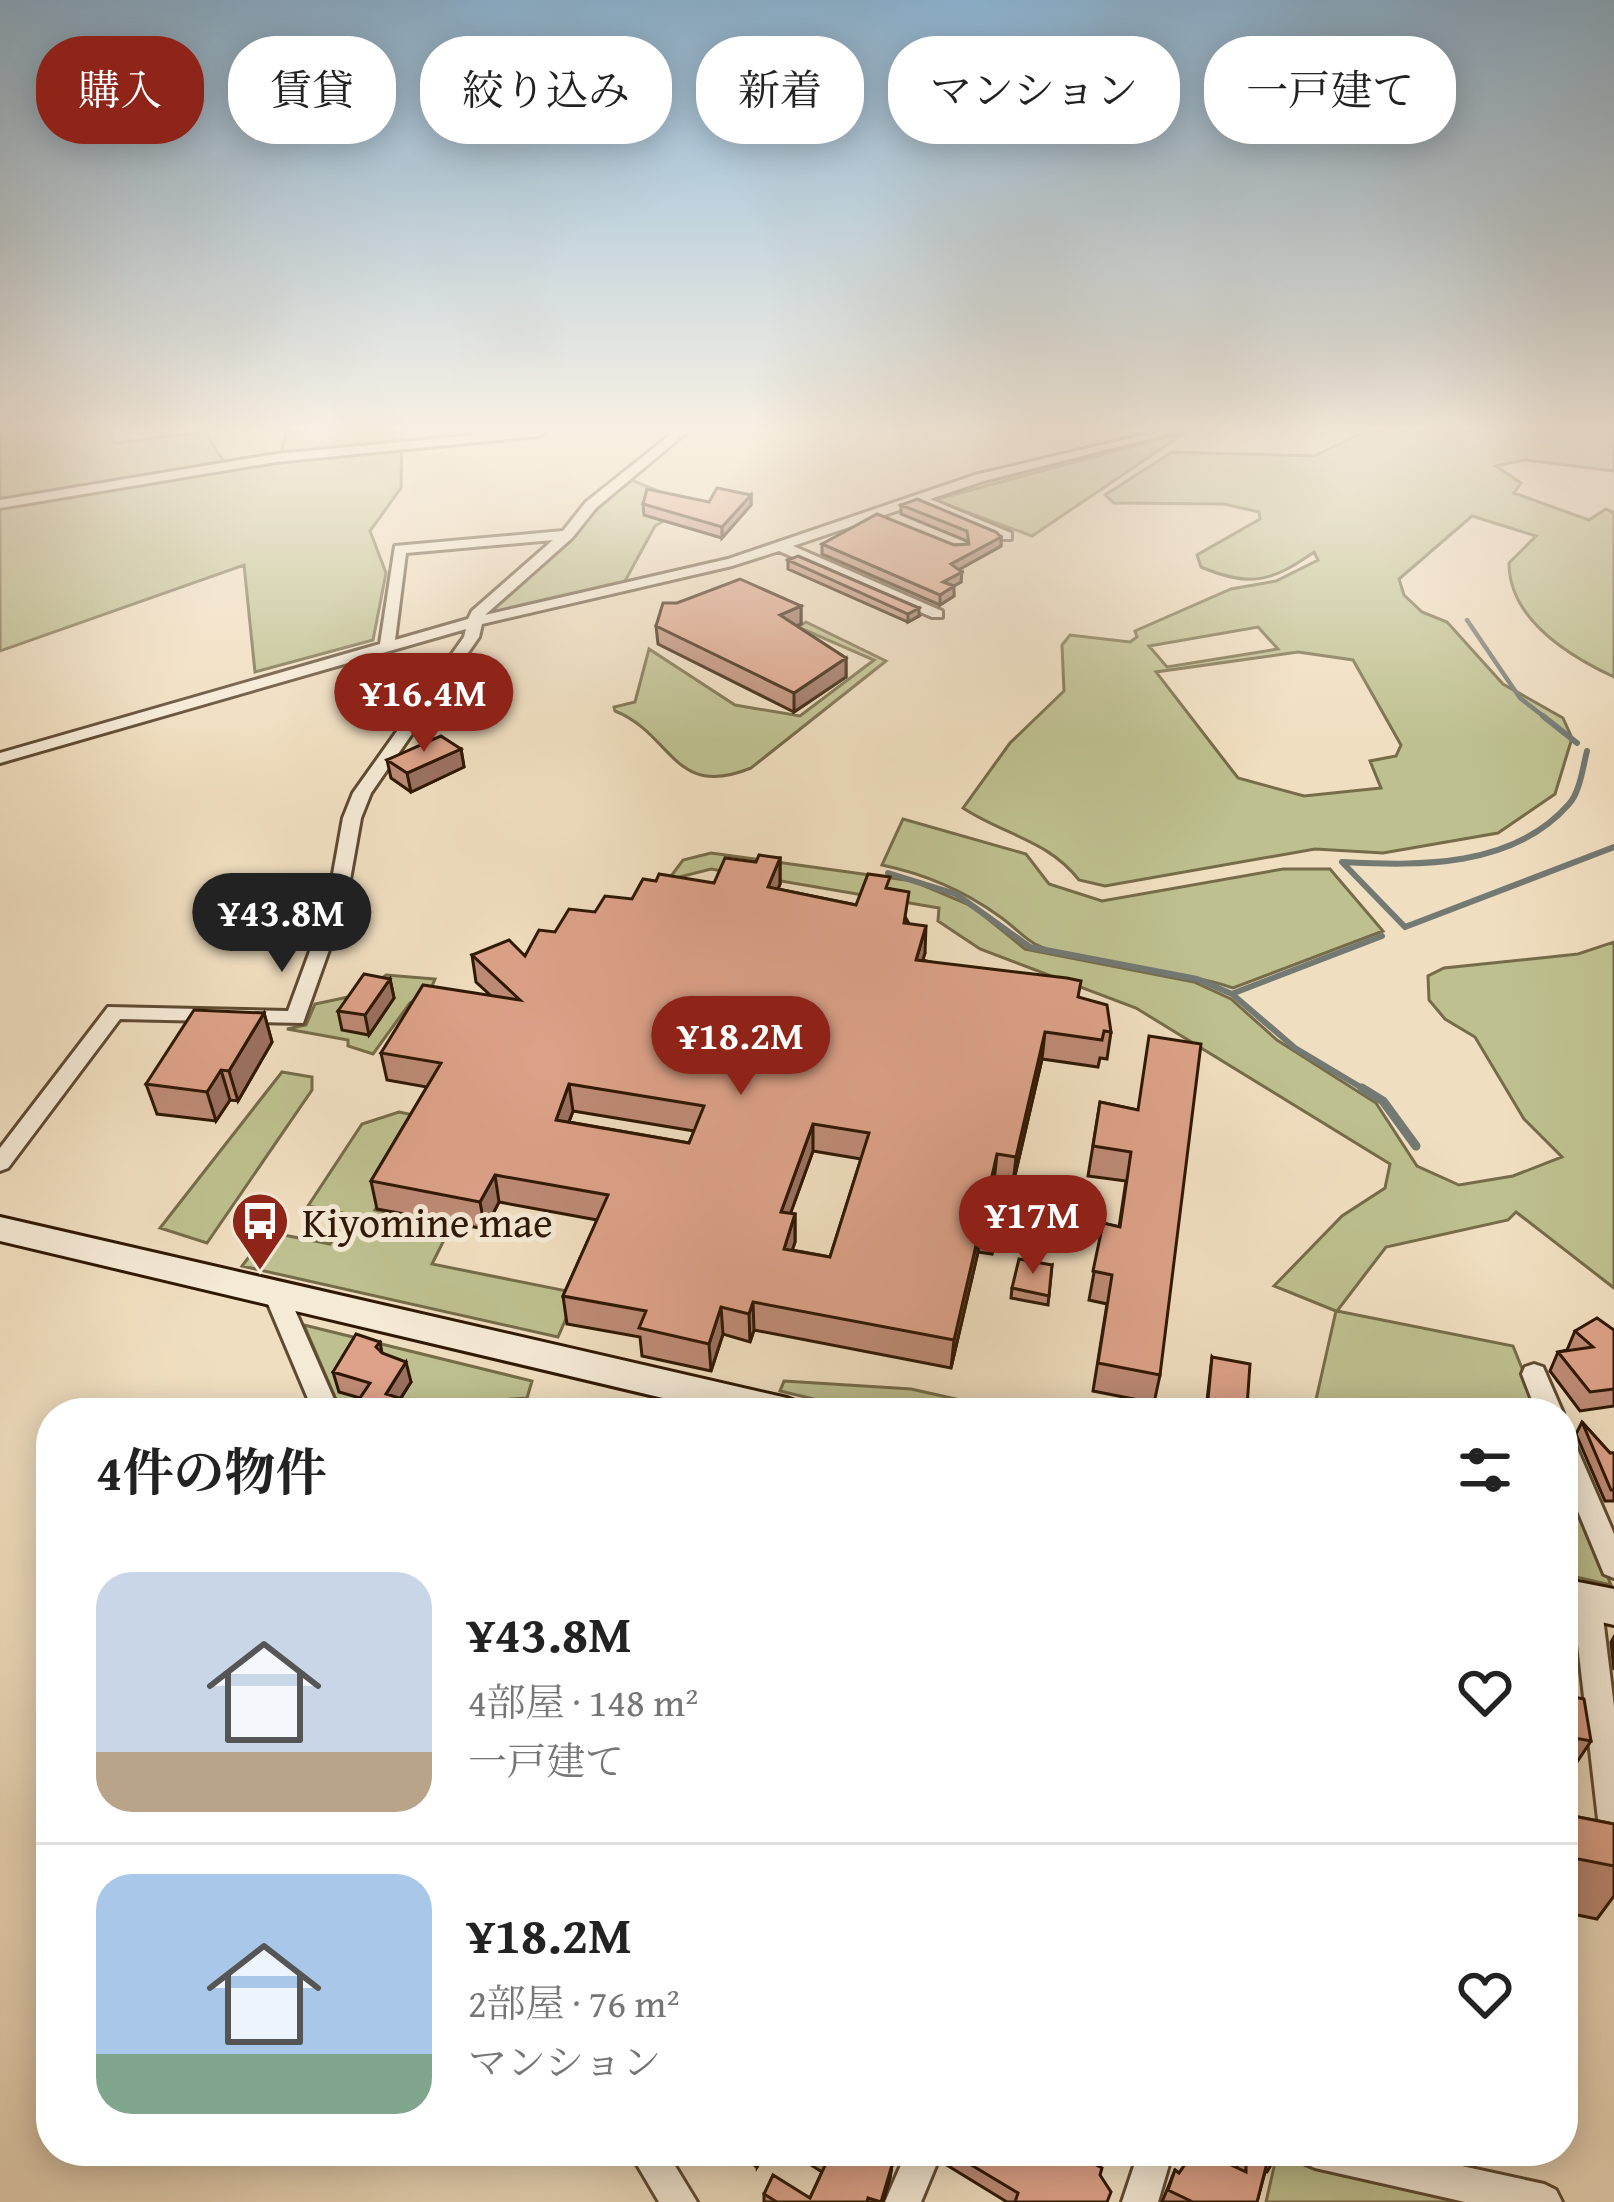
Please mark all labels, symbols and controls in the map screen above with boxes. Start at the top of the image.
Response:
chip: 購入 [36,36,204,144]
chip: 賃貸 [228,36,396,144]
chip: 絞り込み [420,36,672,144]
chip: 新着 [696,36,864,144]
chip: マンション [888,36,1180,144]
chip: 一戸建て [1204,36,1456,144]
pin: ¥16.4M [326,653,522,755]
text: ¥16.4M [361,663,487,720]
pin: ¥43.8M [184,873,380,975]
text: ¥43.8M [219,883,345,940]
pin: ¥18.2M [643,996,839,1098]
text: ¥18.2M [678,1006,804,1063]
pin: ¥17M [962,1175,1104,1277]
text: ¥17M [986,1185,1080,1242]
bus stop icon: Kiyomine mae [229,1190,291,1272]
place label: Kiyomine mae [302,1191,553,1252]
text: 4件の物件 [96,1434,326,1509]
icon: filters [1452,1437,1518,1503]
text: ¥43.8M [468,1596,632,1671]
icon: home [192,1620,336,1764]
icon: heart [1452,1659,1518,1725]
text: 4部屋 · 148 m² [468,1673,698,1730]
text: 一戸建て [468,1732,624,1789]
text: ¥18.2M [468,1897,632,1972]
icon: home [192,1922,336,2066]
icon: heart [1452,1961,1518,2027]
text: 2部屋 · 76 m² [468,1974,680,2031]
text: マンション [468,2033,661,2090]

